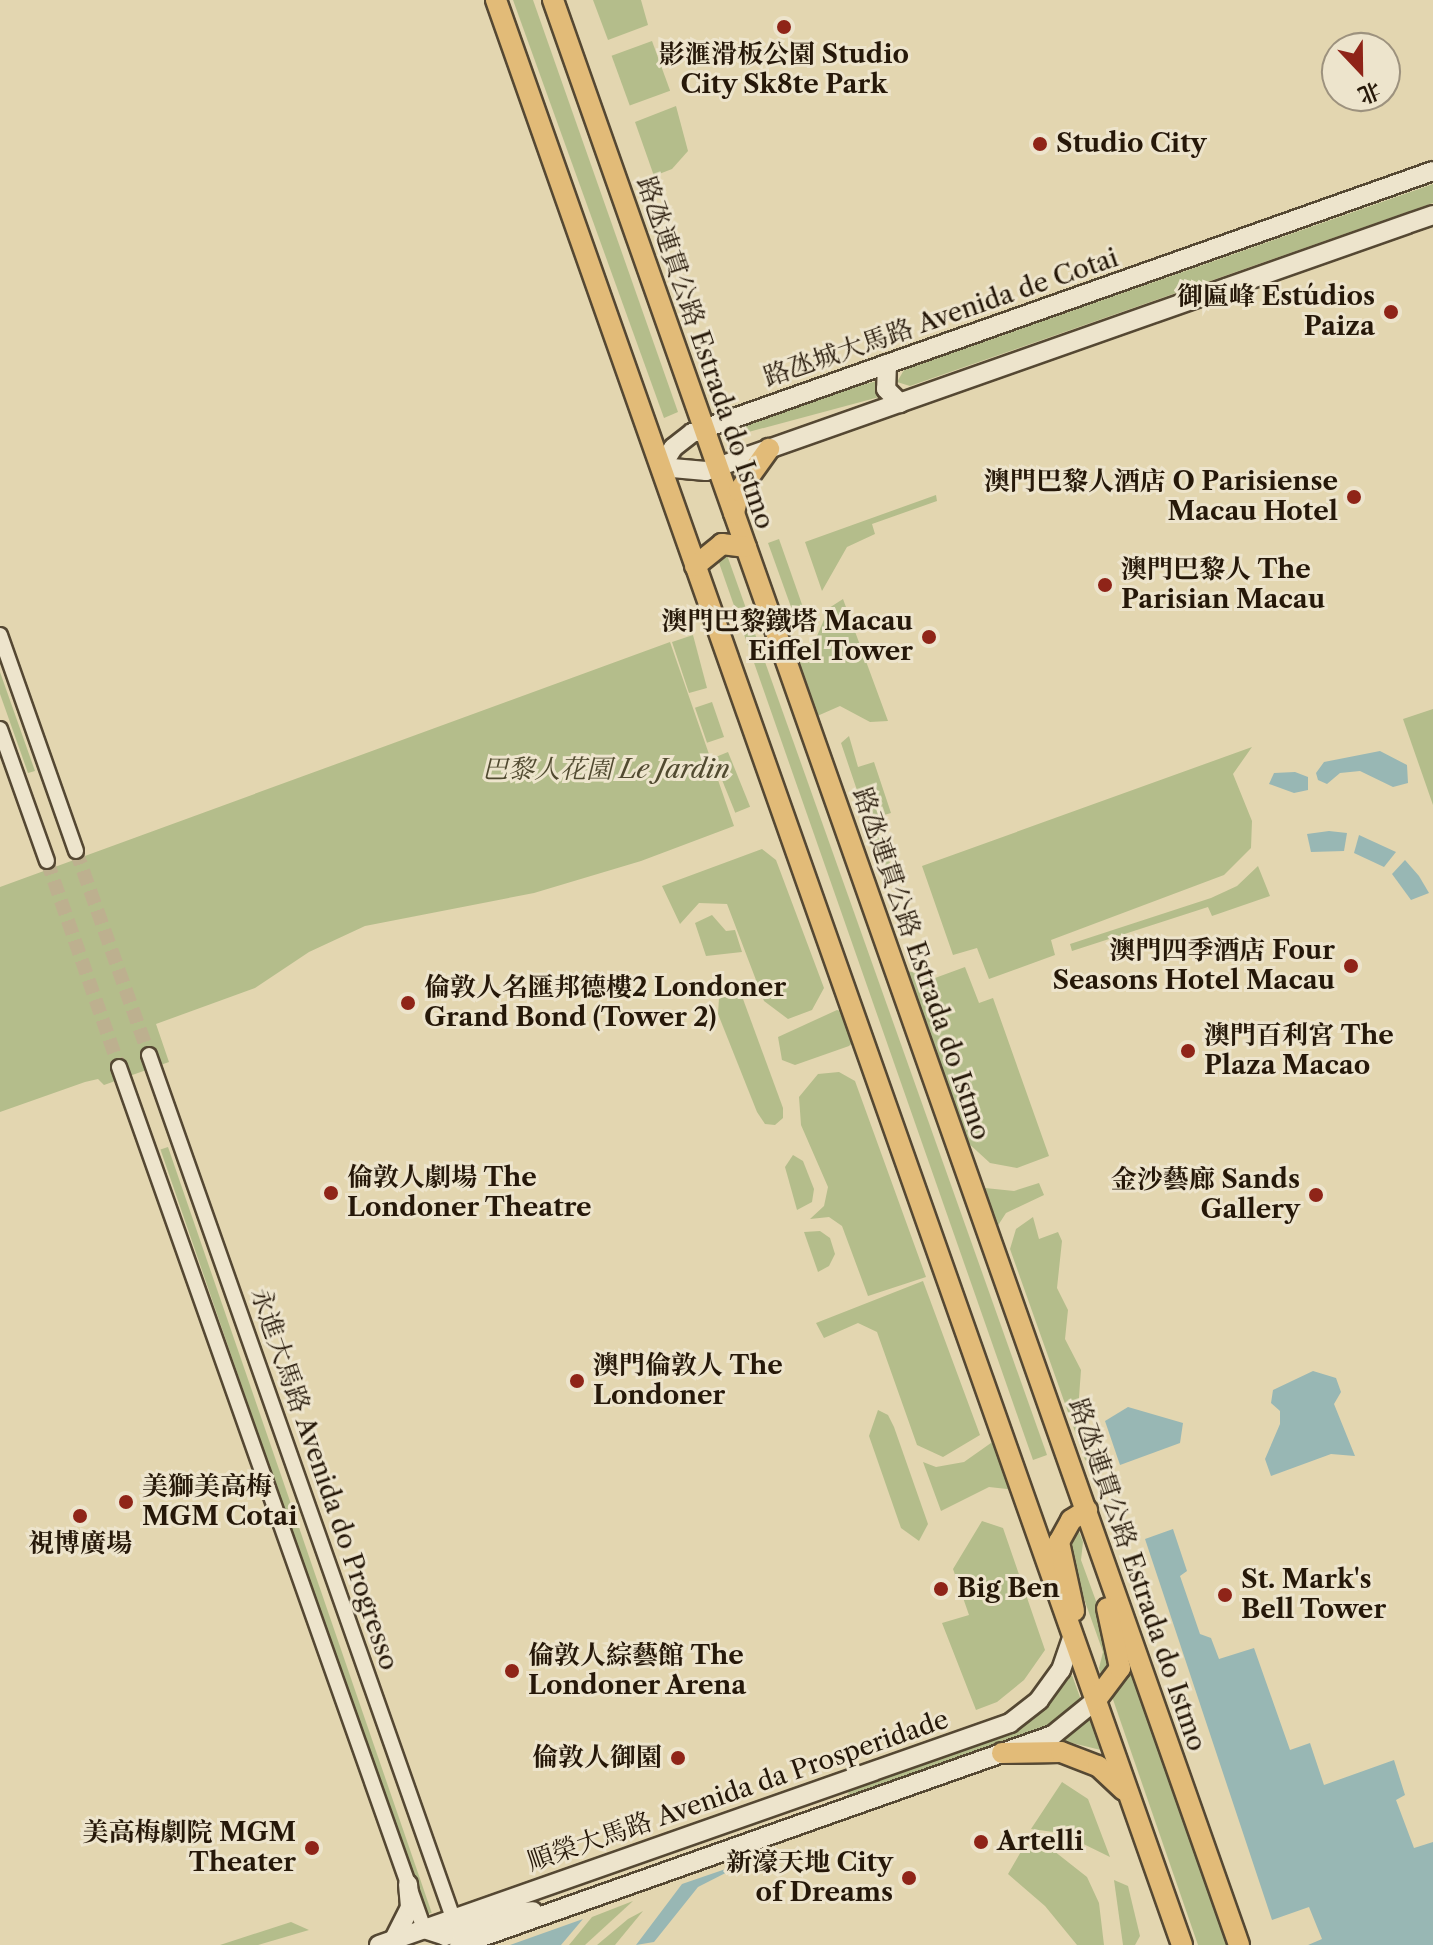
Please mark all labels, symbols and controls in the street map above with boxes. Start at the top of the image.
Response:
marker: 影滙滑板公園 Studio City Sk8te Park [775,18,793,36]
north arrow [1321,32,1401,112]
place label: 影滙滑板公園 Studio City Sk8te Park [659,39,909,100]
text: 北 [1354,76,1385,109]
place label: Studio City [1056,128,1207,160]
marker: Studio City [1031,135,1049,153]
street label: 路氹連貫公路 Estrada do Istmo [630,172,780,534]
street label: 路氹城大馬路 Avenida de Cotai [759,242,1123,394]
place label: 御匾峰 Estúdios Paiza [1177,281,1375,342]
marker: 御匾峰 Estúdios Paiza [1382,303,1400,321]
place label: 澳門巴黎人酒店 O Parisiense Macau Hotel [984,466,1338,528]
marker: 澳門巴黎人酒店 O Parisiense Macau Hotel [1345,488,1363,506]
place label: 澳門巴黎人 The Parisian Macau [1121,554,1325,616]
marker: 澳門巴黎人 The Parisian Macau [1096,576,1114,594]
place label: 澳門巴黎鐵塔 Macau Eiffel Tower [661,606,913,668]
marker: 澳門巴黎鐵塔 Macau Eiffel Tower [920,628,938,646]
park label: 巴黎人花園 Le Jardin [482,754,730,786]
street label: 路氹連貫公路 Estrada do Istmo [846,783,996,1145]
place label: 澳門四季酒店 Four Seasons Hotel Macau [1052,935,1335,996]
marker: 澳門四季酒店 Four Seasons Hotel Macau [1342,957,1360,975]
place label: 倫敦人名匯邦德樓2 Londoner Grand Bond (Tower 2) [424,972,786,1034]
marker: 倫敦人名匯邦德樓2 Londoner Grand Bond (Tower 2) [399,994,417,1012]
place label: 澳門百利宮 The Plaza Macao [1204,1020,1394,1082]
marker: 澳門百利宮 The Plaza Macao [1179,1042,1197,1060]
place label: 倫敦人劇場 The Londoner Theatre [347,1162,593,1224]
place label: 金沙藝廊 Sands Gallery [1111,1164,1300,1226]
marker: 倫敦人劇場 The Londoner Theatre [322,1184,340,1202]
marker: 金沙藝廊 Sands Gallery [1307,1186,1325,1204]
street label: 永進大馬路 Avenida do Progresso [244,1283,404,1675]
place label: 澳門倫敦人 The Londoner [593,1350,783,1412]
marker: 澳門倫敦人 The Londoner [568,1372,586,1390]
street label: 路氹連貫公路 Estrada do Istmo [1062,1394,1212,1756]
place label: 美獅美高梅 MGM Cotai [142,1471,298,1532]
marker: 美獅美高梅 MGM Cotai [117,1493,135,1511]
marker: 視博廣場 [71,1507,89,1525]
place label: 視博廣場 [28,1528,132,1560]
place label: St. Mark's Bell Tower [1241,1564,1387,1626]
place label: Big Ben [957,1573,1060,1605]
marker: Big Ben [932,1580,950,1598]
marker: St. Mark's Bell Tower [1216,1586,1234,1604]
place label: 倫敦人綜藝館 The Londoner Arena [528,1640,748,1702]
marker: 倫敦人綜藝館 The Londoner Arena [503,1662,521,1680]
street label: 順榮大馬路 Avenida da Prosperidade [523,1704,953,1878]
place label: 倫敦人御園 [532,1742,662,1774]
marker: 倫敦人御園 [669,1749,687,1767]
place label: 美高梅劇院 MGM Theater [83,1817,296,1878]
place label: Artelli [997,1826,1083,1858]
marker: Artelli [972,1833,990,1851]
marker: 美高梅劇院 MGM Theater [303,1839,321,1857]
place label: 新濠天地 City of Dreams [726,1847,893,1908]
marker: 新濠天地 City of Dreams [900,1869,918,1887]

